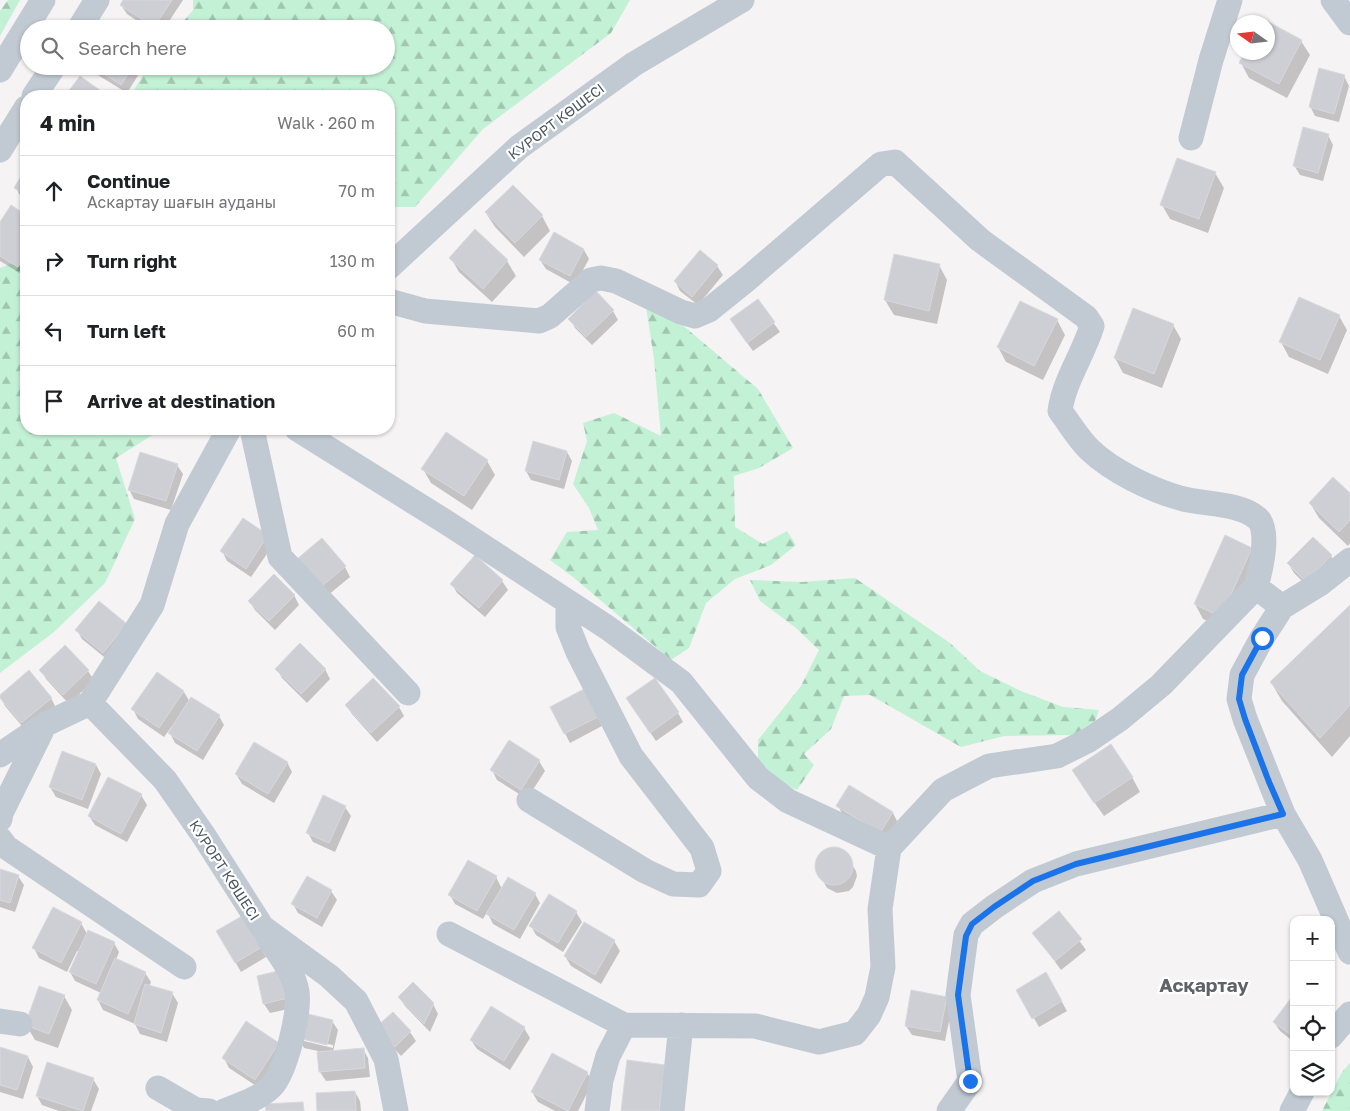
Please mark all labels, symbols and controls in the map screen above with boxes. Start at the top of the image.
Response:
north arrow [1230,15,1275,60]
search box [20,20,395,75]
icon: search [38,34,66,62]
text: Search here [78,36,187,59]
street label: КУРОРТ КӨШЕСІ [505,79,607,163]
text: 4 min [40,110,95,136]
text: Walk · 260 m [277,113,375,133]
text: Continue [87,169,170,192]
icon: ahead [40,177,68,205]
text: 70 m [338,181,375,201]
text: Аскартау шағын ауданы [87,192,276,212]
icon: right [40,247,68,275]
text: Turn right [87,249,177,272]
text: 130 m [330,251,375,271]
icon: left [40,317,68,345]
text: Turn left [87,319,166,342]
text: 60 m [337,321,375,341]
icon: arrive [40,387,68,415]
text: Arrive at destination [87,389,275,412]
route start [1251,627,1274,650]
street label: КУРОРТ КӨШЕСІ [186,817,264,923]
map controls [1290,916,1335,1096]
button: + [1290,916,1335,961]
button: − [1290,961,1335,1006]
district label: Асқартау [1159,973,1249,996]
button: locate [1290,1006,1335,1051]
button: layers [1290,1051,1335,1096]
route end [959,1070,982,1093]

